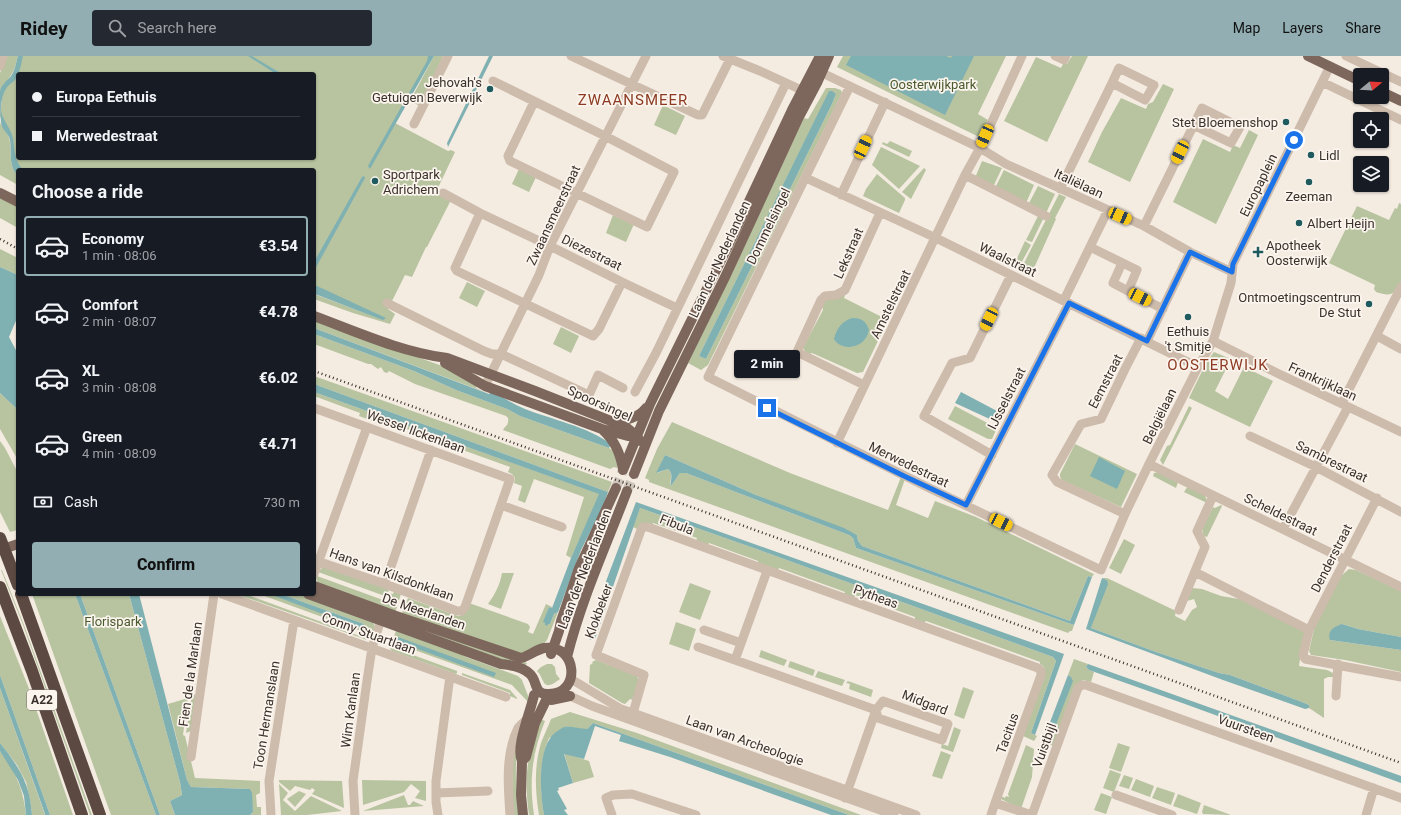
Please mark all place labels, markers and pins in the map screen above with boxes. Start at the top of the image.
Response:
place label: Jehovah's Getuigen Beverwijk [372,75,482,105]
marker: Jehovah's Getuigen Beverwijk [485,84,495,94]
place label: Stet Bloemenshop [1172,115,1278,130]
marker: Stet Bloemenshop [1281,117,1291,127]
place label: Lidl [1319,148,1340,163]
marker: Lidl [1306,150,1316,160]
place label: Sportpark Adrichem [383,167,440,197]
marker: Sportpark Adrichem [370,176,380,186]
marker: Zeeman [1304,177,1314,187]
place label: Zeeman [1285,189,1333,204]
place label: Albert Heijn [1307,216,1375,231]
marker: Albert Heijn [1294,218,1304,228]
place label: Apotheek Oosterwijk [1266,238,1328,268]
marker: Apotheek Oosterwijk [1253,247,1263,257]
place label: Ontmoetingscentrum De Stut [1238,290,1361,320]
marker: Ontmoetingscentrum De Stut [1364,299,1374,309]
marker: Eethuis 't Smitje [1183,312,1193,322]
place label: Eethuis 't Smitje [1165,324,1211,354]

